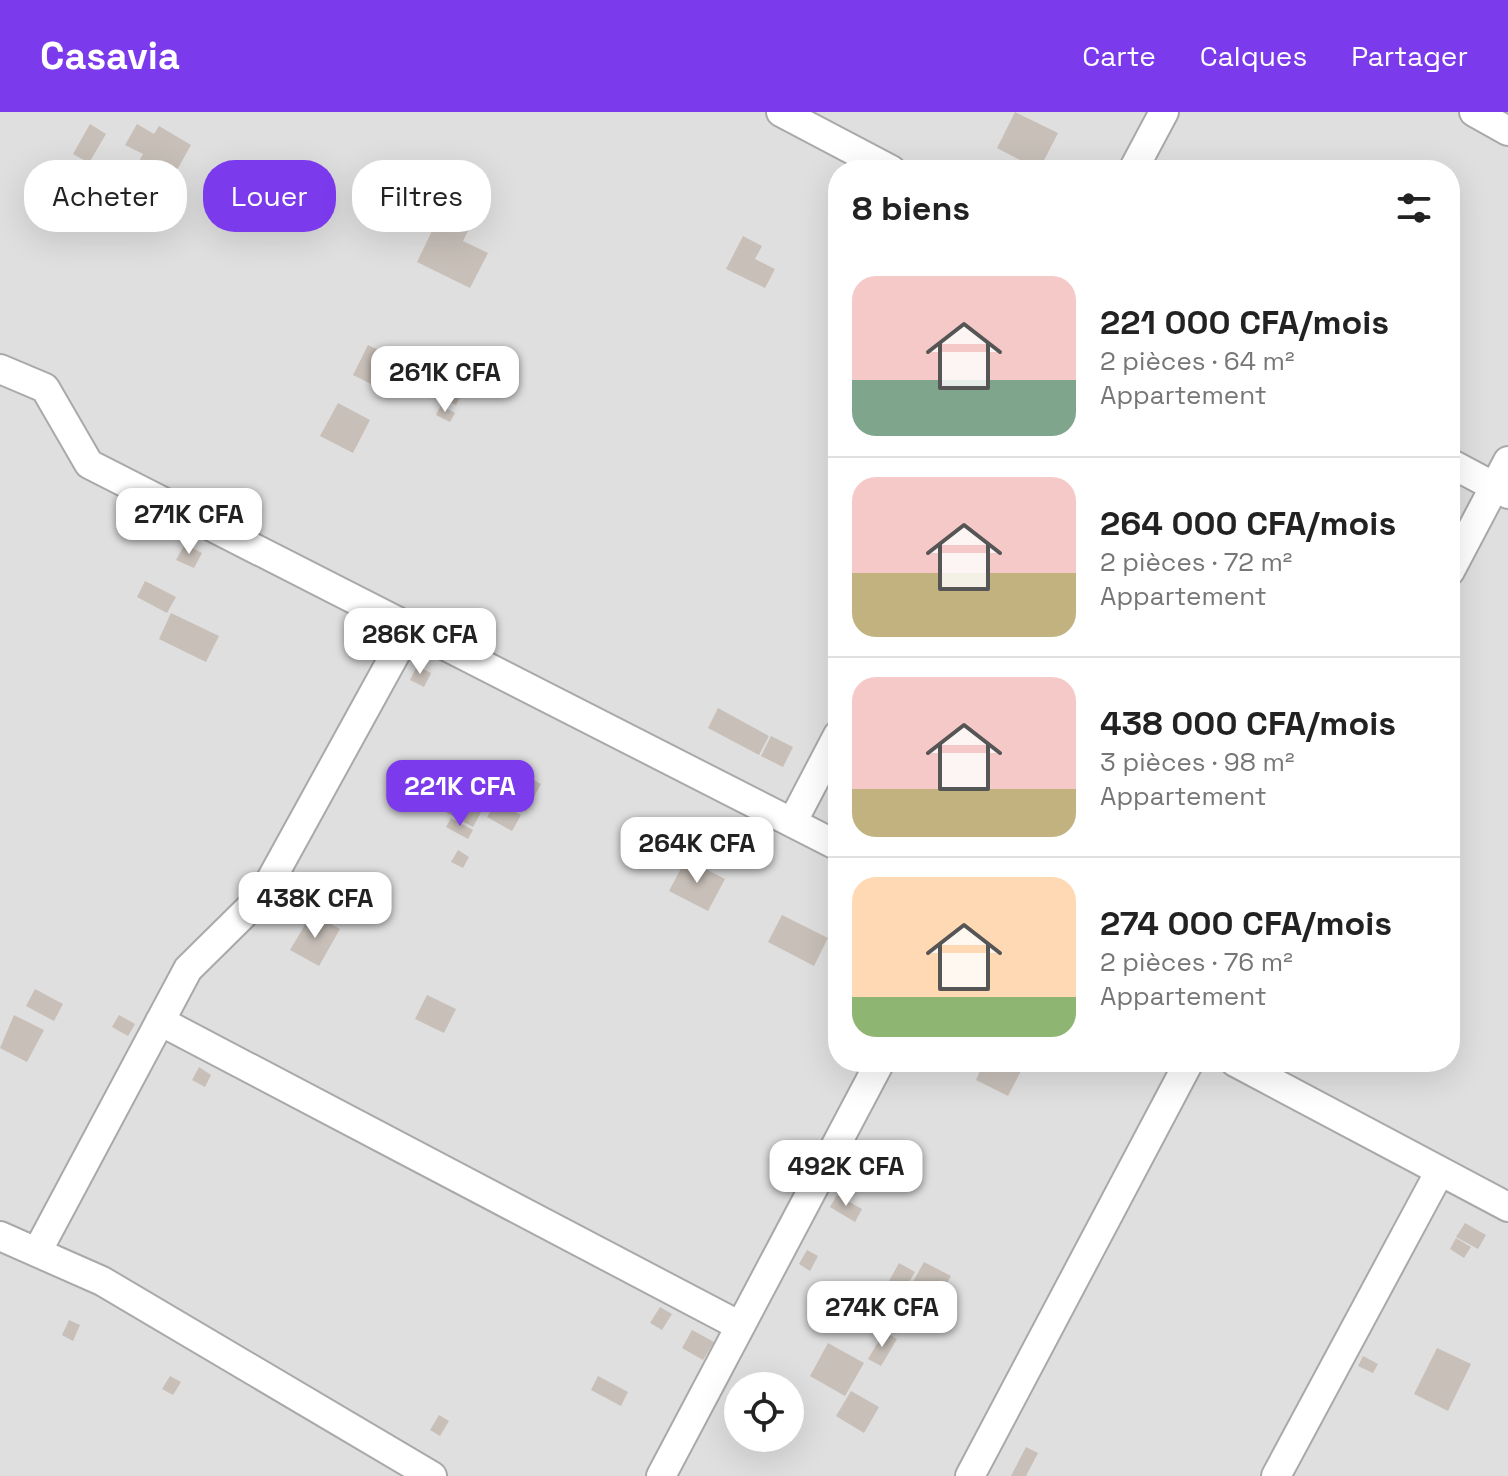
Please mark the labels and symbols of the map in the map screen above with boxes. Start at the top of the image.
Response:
pin: 261K CFA [362,346,528,414]
pin: 271K CFA [106,488,272,556]
pin: 286K CFA [337,608,503,676]
pin: 221K CFA [377,760,543,828]
pin: 264K CFA [614,817,780,885]
pin: 438K CFA [232,872,398,940]
pin: 492K CFA [763,1140,929,1208]
pin: 274K CFA [799,1281,965,1349]

